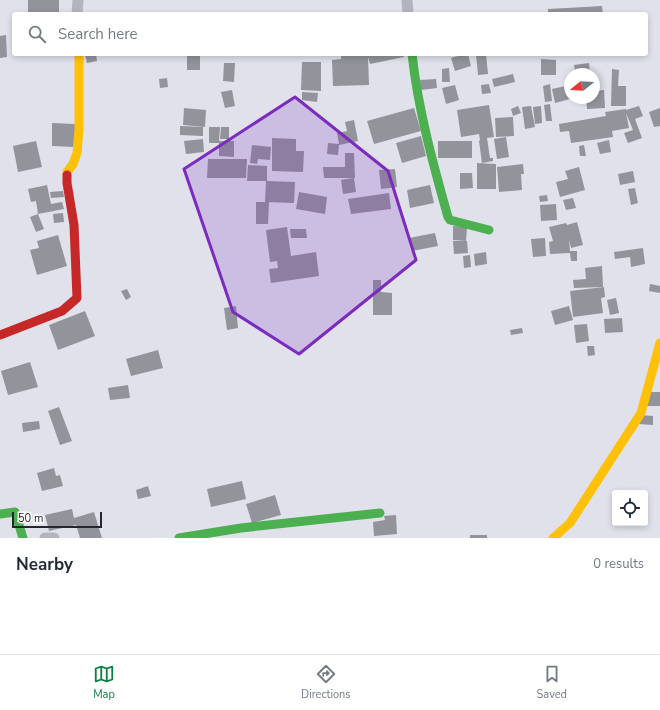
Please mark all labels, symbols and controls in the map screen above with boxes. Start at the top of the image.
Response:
search box [12,12,648,56]
icon: search [26,23,48,45]
text: Search here [58,24,138,44]
north arrow [564,68,600,104]
map controls [612,490,648,526]
button: locate [612,490,648,526]
scale bar [12,510,102,529]
text: 50 m [18,511,43,526]
text: Nearby [16,553,73,576]
text: 0 results [593,555,644,573]
tab: Map [93,663,115,702]
tab: Directions [301,663,351,702]
tab: Saved [537,663,567,702]

